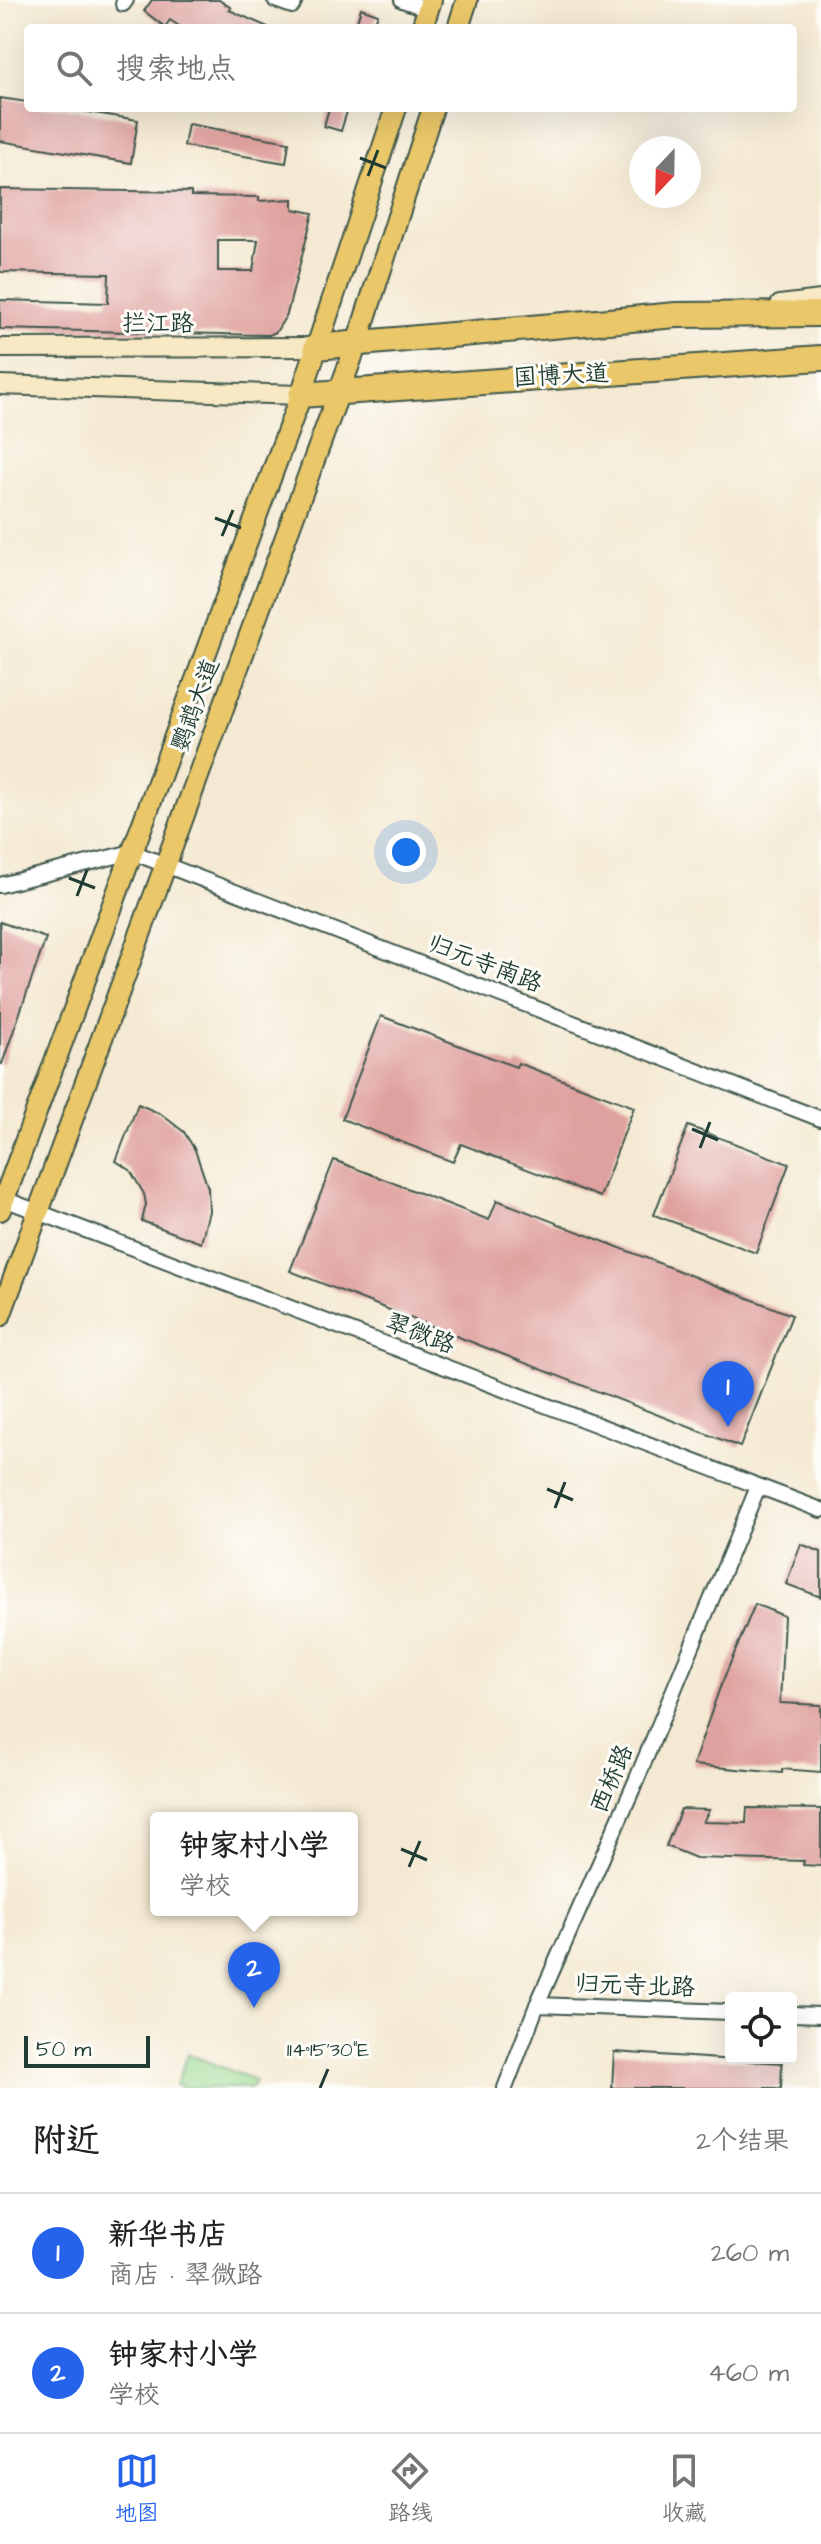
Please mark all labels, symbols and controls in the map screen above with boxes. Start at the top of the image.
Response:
search box [24,24,797,112]
icon: search [52,46,96,90]
text: 搜索地点 [116,48,236,90]
north arrow [629,136,701,208]
street label: 拦江路 [122,307,194,341]
street label: 国博大道 [512,357,610,395]
street label: 鹦鹉大道 [164,654,228,756]
your location [386,832,426,872]
street label: 归元寺南路 [423,927,547,1001]
street label: 翠微路 [380,1305,460,1363]
pin: 1 [702,1361,754,1427]
street label: 西桥路 [582,1739,642,1819]
popup [150,1812,358,1916]
text: 钟家村小学 [179,1825,329,1867]
text: 学校 [179,1868,231,1904]
pin: 2 [228,1942,280,2008]
street label: 归元寺北路 [574,1967,696,2005]
map controls [725,1992,797,2064]
button: locate [725,1992,797,2064]
scale bar [24,2032,150,2068]
text: 50 m [36,2034,91,2065]
text: 114°15'30"E [287,2036,369,2064]
text: 附近 [32,2117,100,2165]
text: 2个结果 [696,2123,789,2159]
text: 新华书店 [108,2214,228,2256]
text: 1 [56,2235,60,2271]
text: 260 m [711,2235,789,2271]
text: 商店 · 翠微路 [108,2257,262,2293]
text: 钟家村小学 [108,2334,258,2376]
text: 2 [51,2355,65,2391]
text: 460 m [708,2355,789,2391]
text: 学校 [108,2377,160,2413]
tab: 地图 [115,2449,159,2529]
tab: 路线 [388,2449,432,2529]
tab: 收藏 [662,2449,706,2529]

